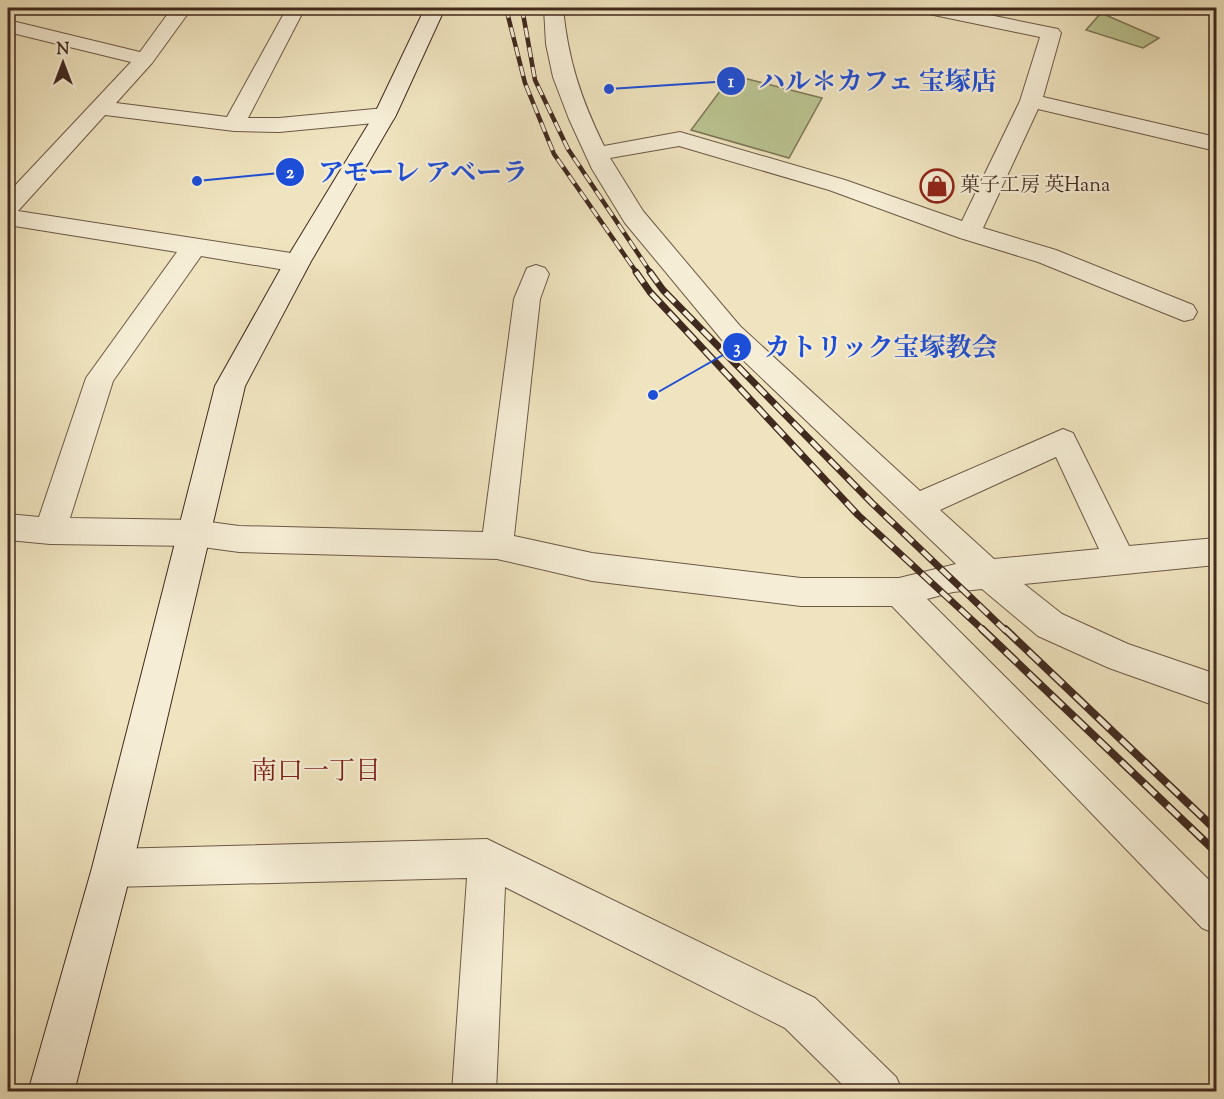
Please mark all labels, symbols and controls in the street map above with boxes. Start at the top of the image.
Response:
north arrow [33,33,93,93]
text: N [57,39,70,62]
callout: ハル＊カフェ 宝塚店 [716,59,1009,103]
text: ハル＊カフェ 宝塚店 [759,65,997,102]
text: 1 [728,70,735,96]
callout: アモーレ アベーラ [275,150,542,194]
text: アモーレ アベーラ [318,156,528,193]
text: 2 [286,161,295,187]
shop icon: 菓子工房 英Hana [919,168,955,204]
place label: 菓子工房 英Hana [960,172,1110,201]
callout: カトリック宝塚教会 [722,325,1010,369]
text: カトリック宝塚教会 [765,331,997,368]
text: 3 [733,336,741,362]
district label: 南口一丁目 [251,754,381,791]

